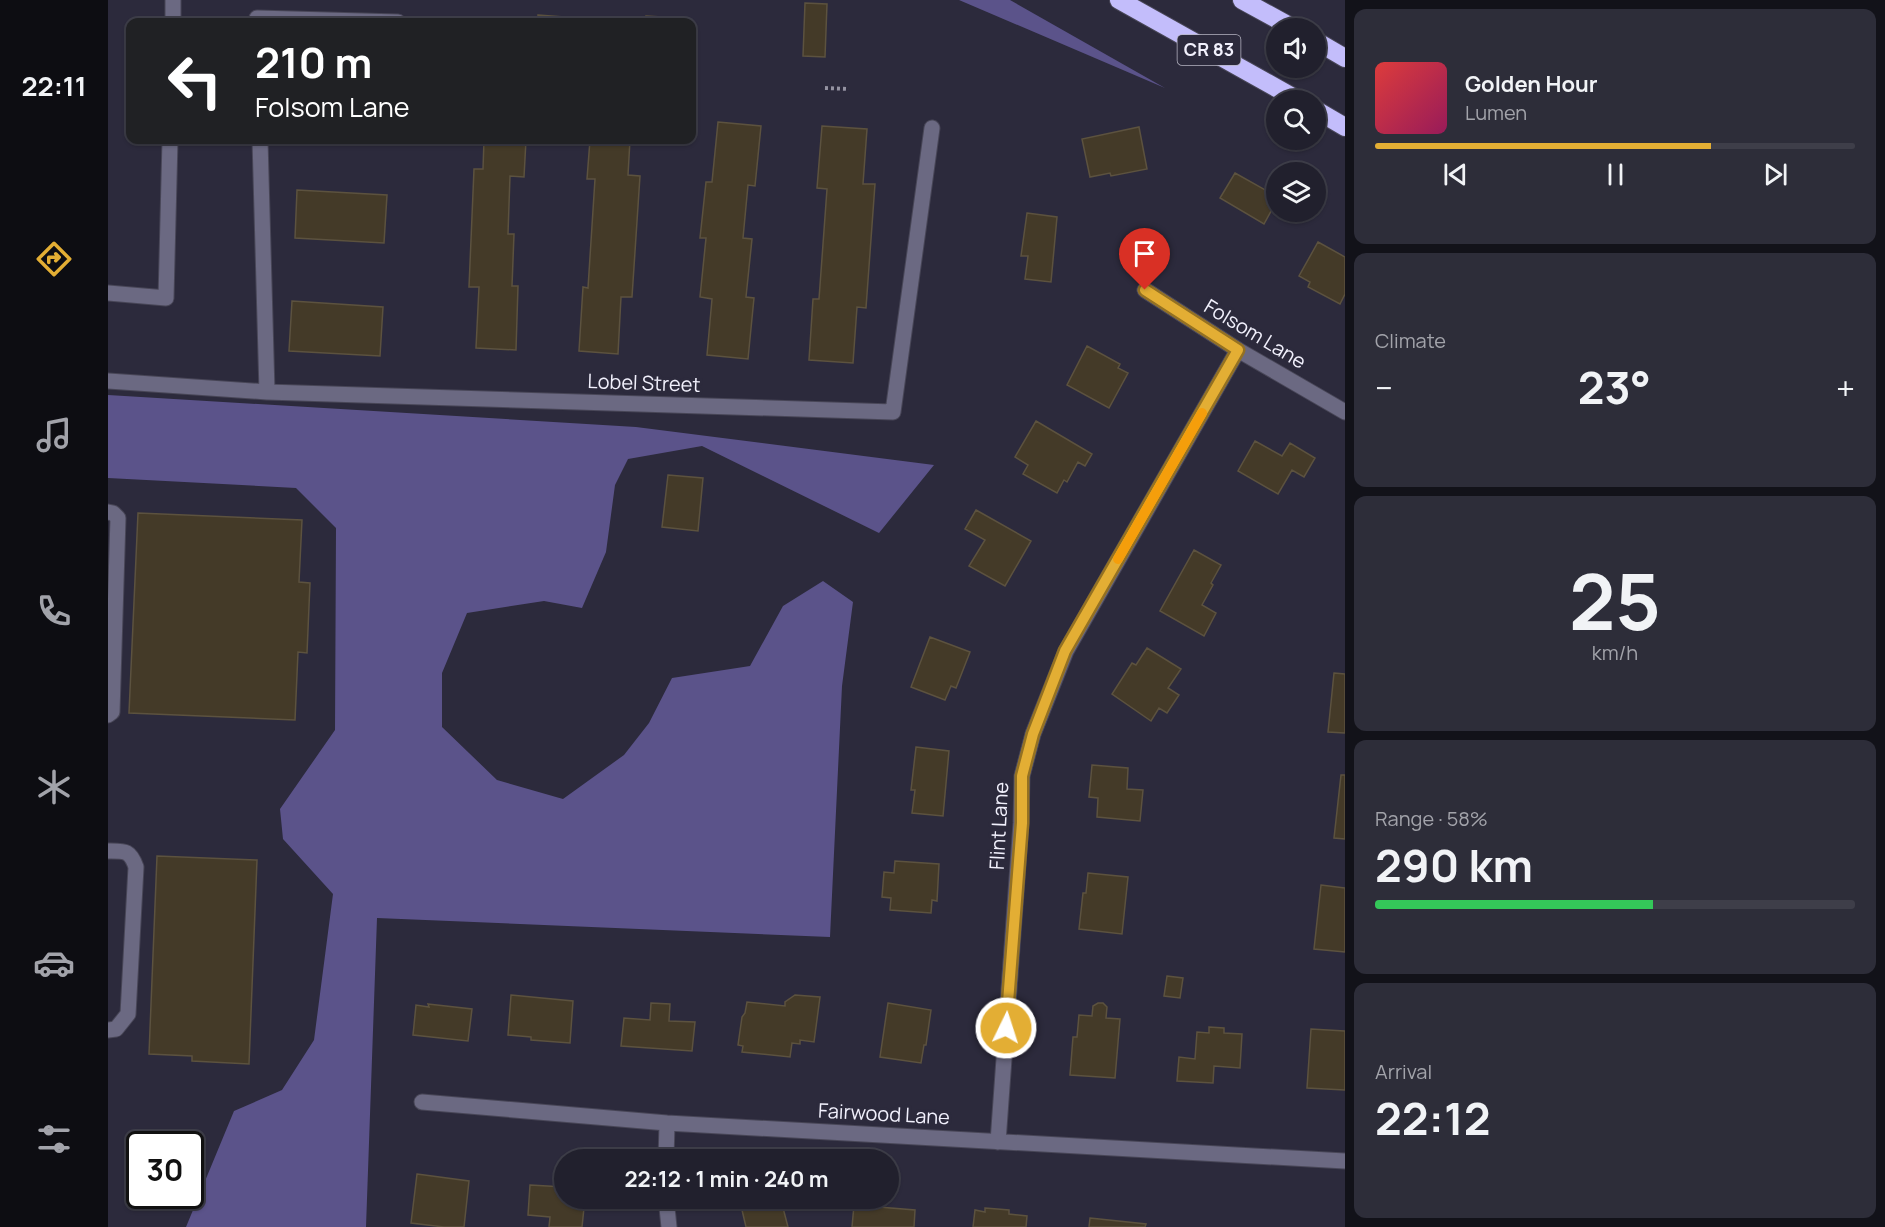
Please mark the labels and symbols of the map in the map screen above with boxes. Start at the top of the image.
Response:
road number: CR 83 [1178,35,1240,65]
pin [1119,228,1170,290]
street label: Folsom Lane [1199,293,1311,375]
street label: Lobel Street [587,367,701,398]
street label: Flint Lane [983,781,1014,871]
position arrow [974,996,1038,1060]
street label: Fairwood Lane [817,1097,951,1130]
speed limit sign: 30 [126,1131,204,1209]

